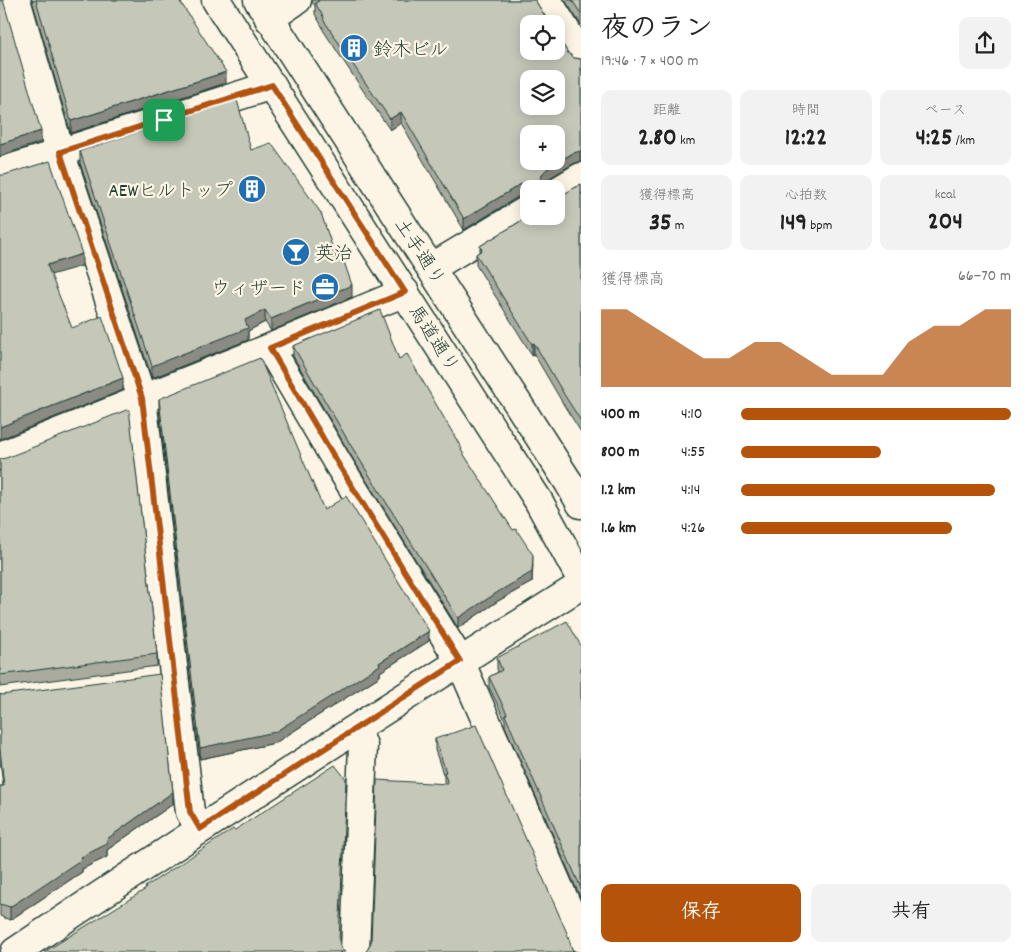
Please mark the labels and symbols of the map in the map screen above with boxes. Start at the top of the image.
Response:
building icon: 鈴木ビル [339,33,369,63]
place label: 鈴木ビル [373,38,449,65]
pin [143,99,185,141]
building icon: AEWヒルトップ [237,174,267,204]
place label: AEWヒルトップ [108,179,233,206]
street label: 土手通り [386,214,450,292]
bar icon: 英治 [281,237,311,267]
place label: 英治 [315,242,353,269]
office icon: ウィザード [310,272,340,302]
place label: ウィザード [211,277,306,304]
street label: 馬道通り [400,301,464,379]

